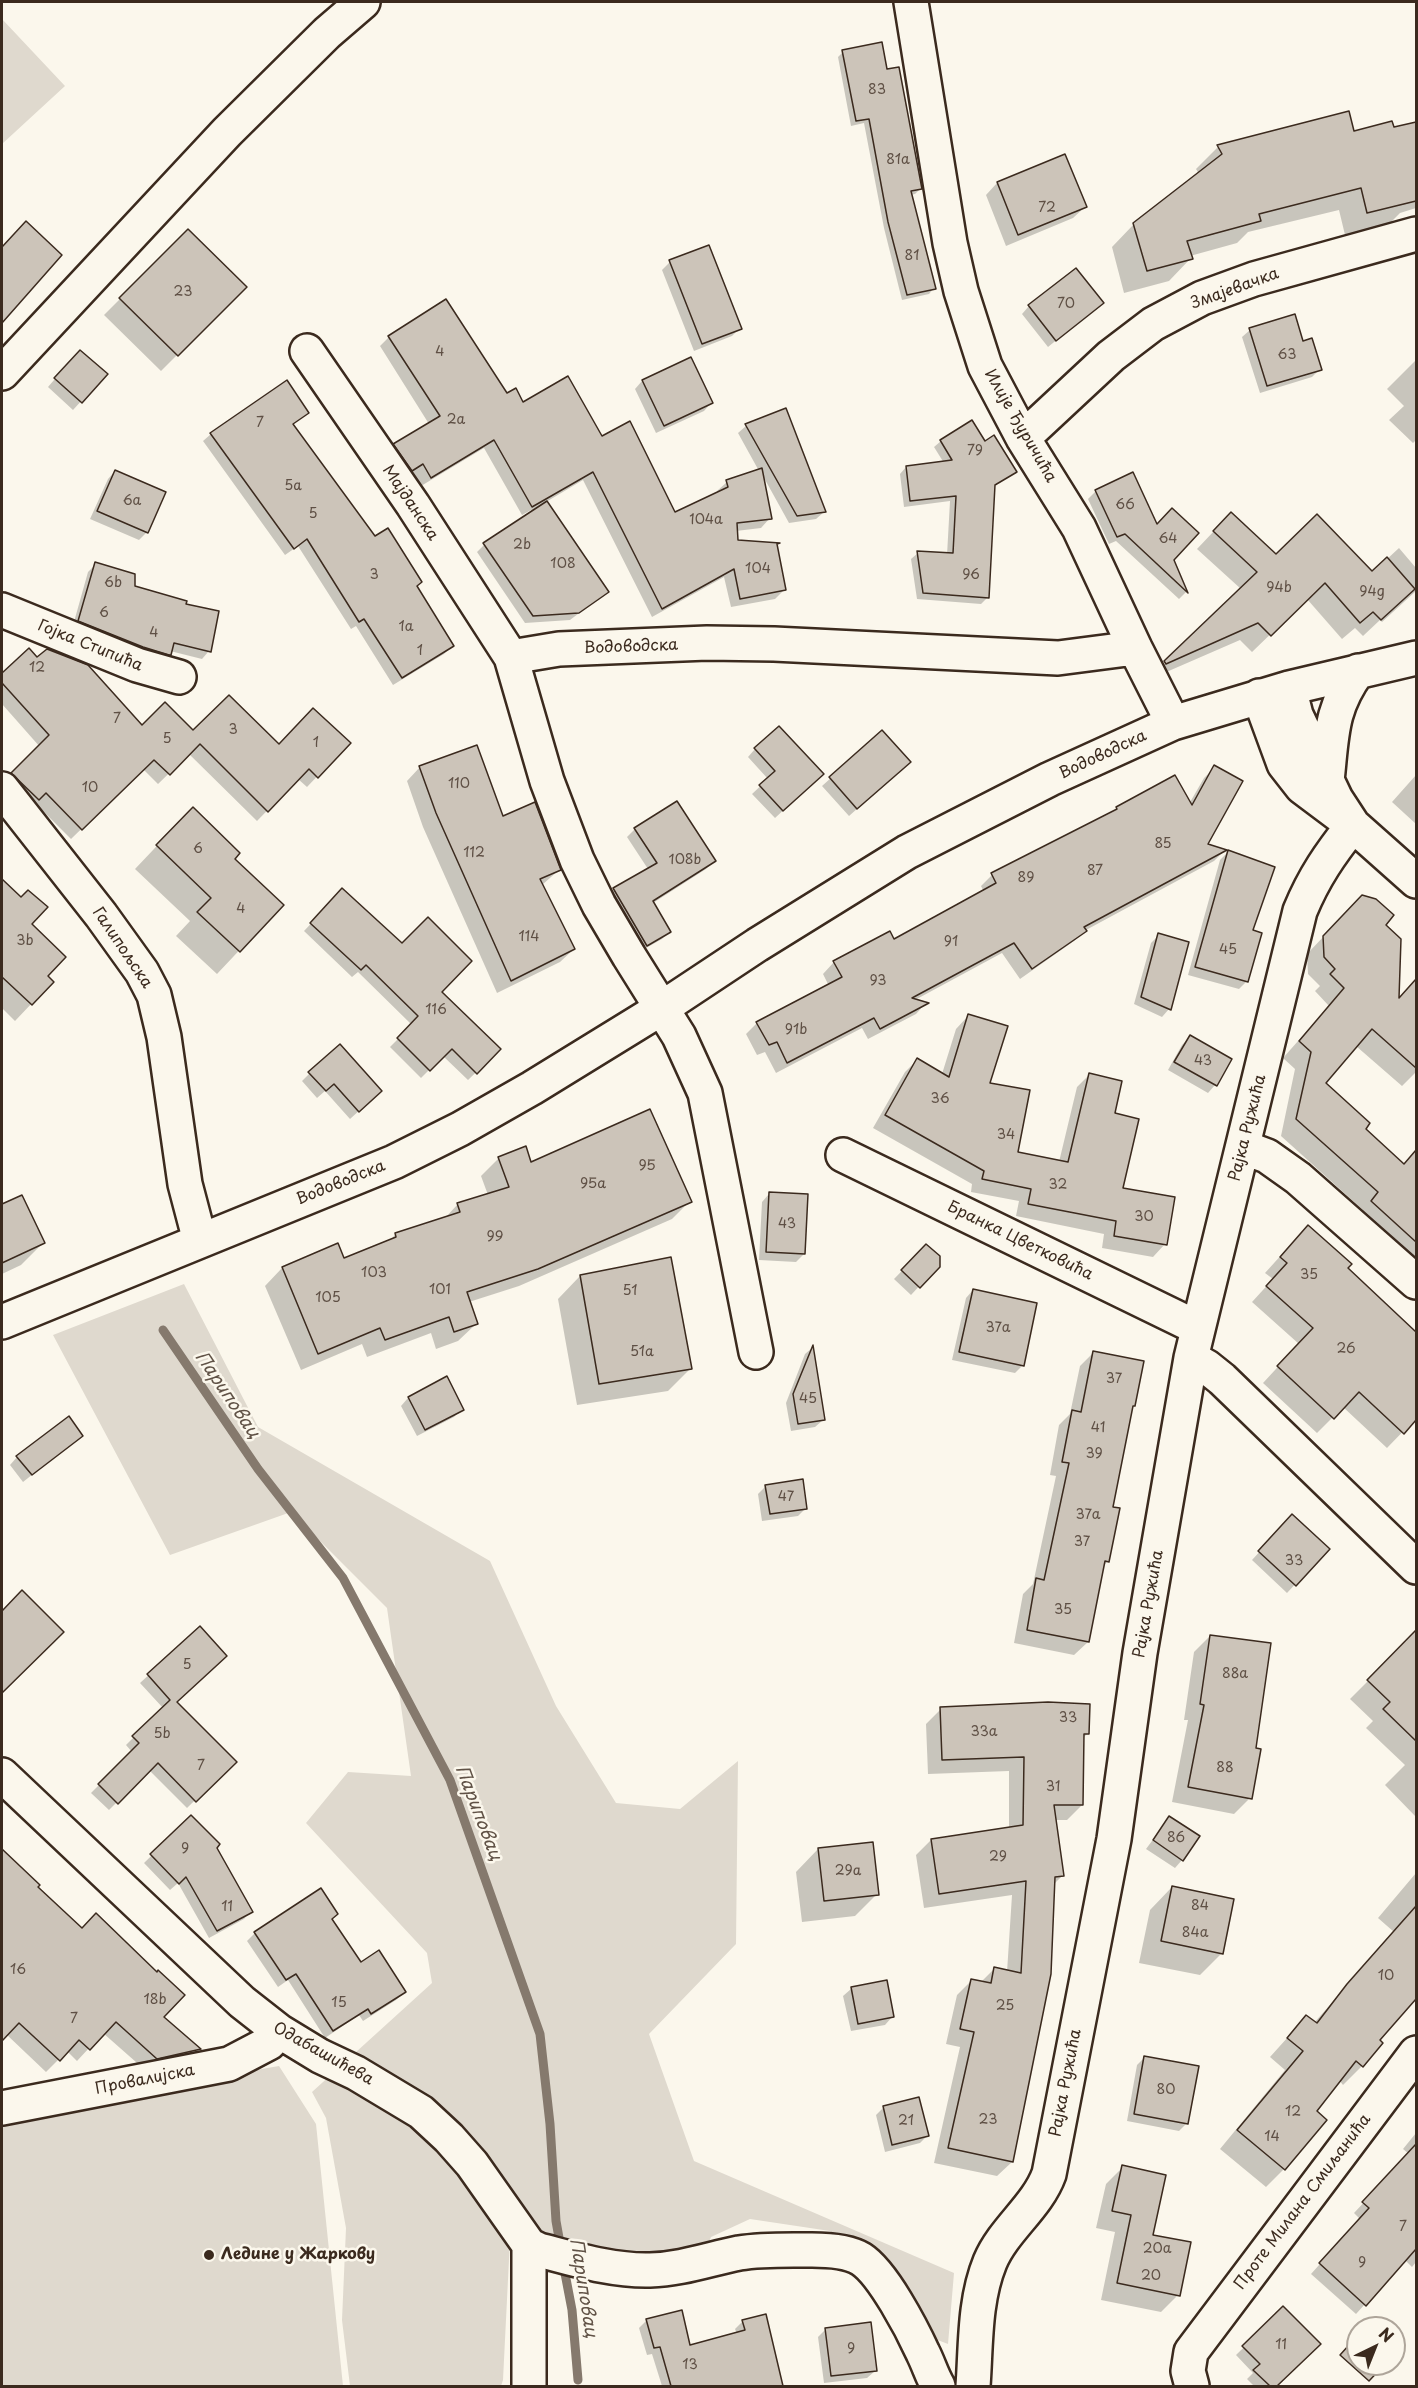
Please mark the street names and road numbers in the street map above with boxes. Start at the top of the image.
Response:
street label: Змајевачка [1189,264,1281,314]
street label: Илије Ђуричића [980,366,1060,486]
street label: Мајданска [378,462,442,544]
street label: Гојка Стипића [35,616,145,676]
street label: Водоводска [584,636,678,658]
street label: Водоводска [1056,726,1150,784]
street label: Галипољска [88,904,156,992]
street label: Рајка Ружића [1225,1073,1271,1183]
street label: Водоводска [294,1156,388,1210]
street label: Бранка Цветковића [944,1197,1096,1285]
street label: Рајка Ружића [1130,1549,1168,1659]
street label: Одабашићева [269,2018,377,2090]
street label: Рајка Ружића [1046,2028,1086,2138]
street label: Провалијска [94,2061,196,2099]
street label: Проте Милана Смиљанића [1231,2110,1375,2294]

